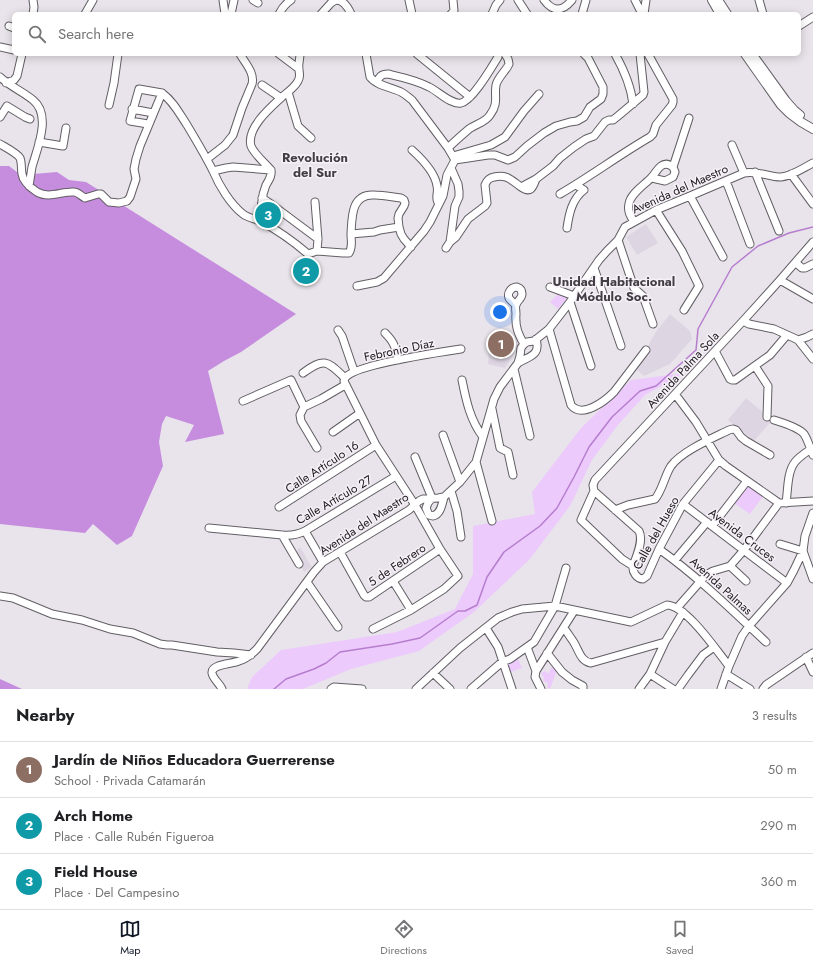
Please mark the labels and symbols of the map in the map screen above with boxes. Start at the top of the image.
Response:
district label: Revolución del Sur [282,148,348,182]
street label: Avenida del Maestro [629,160,731,218]
pin: 3 [255,200,281,230]
pin: 2 [293,256,319,286]
district label: Unidad Habitacional Módulo Soc. [553,272,675,306]
your location [490,302,510,322]
street label: Avenida Palma Sola [643,327,724,412]
pin: 1 [488,329,514,359]
street label: Febronio Díaz [362,334,436,366]
street label: Calle Artículo 16 [282,436,362,498]
street label: Calle Artículo 27 [293,471,376,529]
street label: Avenida del Maestro [316,488,413,560]
street label: Calle del Hueso [628,493,684,573]
street label: Avenida Cruces [705,504,779,566]
street label: 5 de Febrero [364,539,430,591]
street label: Avenida Palmas [686,553,756,619]

